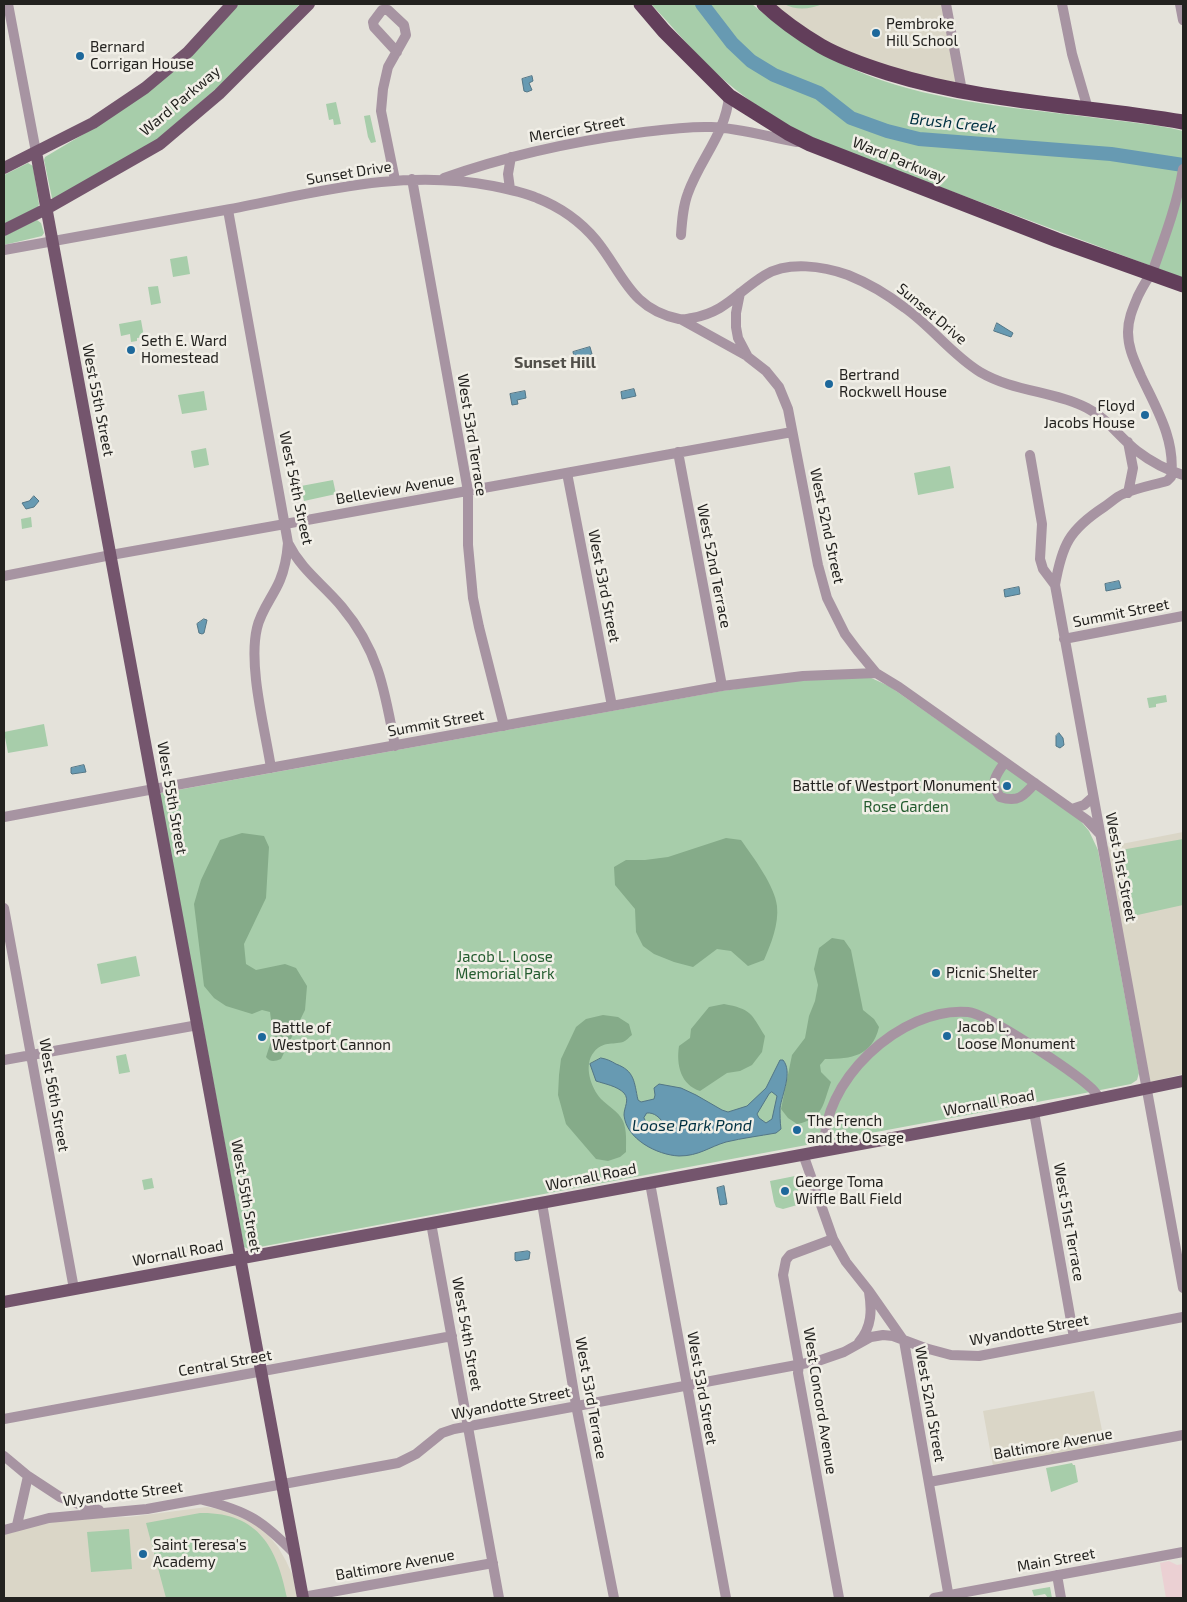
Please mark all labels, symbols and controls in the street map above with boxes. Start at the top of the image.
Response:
place label: Pembroke Hill School [886,15,958,50]
marker: Pembroke Hill School [870,27,882,39]
place label: Bernard Corrigan House [90,38,194,73]
marker: Bernard Corrigan House [74,50,86,62]
street label: Ward Parkway [136,62,224,140]
water label: Brush Creek [909,109,997,137]
street label: Mercier Street [528,112,626,146]
street label: Ward Parkway [850,133,948,187]
street label: Sunset Drive [305,157,393,189]
street label: Sunset Drive [893,279,971,349]
place label: Seth E. Ward Homestead [141,332,227,367]
street label: West 55th Street [78,342,118,458]
marker: Seth E. Ward Homestead [125,344,137,356]
district label: Sunset Hill [514,353,596,373]
place label: Bertrand Rockwell House [839,366,947,401]
street label: West 53rd Terrace [453,373,491,497]
marker: Bertrand Rockwell House [823,378,835,390]
place label: Floyd Jacobs House [1044,397,1135,432]
marker: Floyd Jacobs House [1139,409,1151,421]
street label: West 54th Street [275,430,317,546]
street label: West 52nd Street [806,467,848,585]
street label: Belleview Avenue [334,470,456,508]
street label: West 52nd Terrace [693,502,735,630]
street label: West 53rd Street [584,528,624,644]
street label: Summit Street [1071,595,1171,631]
street label: Summit Street [386,706,486,740]
street label: West 55th Street [153,740,191,856]
place label: Battle of Westport Monument [792,777,997,795]
marker: Battle of Westport Monument [1001,780,1013,792]
park label: Rose Garden [863,798,949,816]
street label: West 51st Street [1102,811,1140,923]
park label: Jacob L. Loose Memorial Park [455,948,555,983]
place label: Picnic Shelter [946,964,1038,982]
marker: Picnic Shelter [930,967,942,979]
place label: Jacob L. Loose Monument [957,1018,1075,1053]
place label: Battle of Westport Cannon [272,1019,391,1054]
marker: Jacob L. Loose Monument [941,1030,953,1042]
marker: Battle of Westport Cannon [256,1031,268,1043]
street label: West 56th Street [35,1037,73,1153]
street label: Wornall Road [942,1086,1036,1120]
place label: The French and the Osage [807,1112,904,1147]
water label: Loose Park Pond [632,1116,752,1136]
marker: The French and the Osage [791,1124,803,1136]
street label: West 55th Street [227,1138,265,1254]
street label: Wornall Road [544,1159,638,1195]
street label: West 51st Terrace [1050,1161,1088,1283]
place label: George Toma Wiffle Ball Field [795,1173,902,1208]
marker: George Toma Wiffle Ball Field [779,1185,791,1197]
street label: Wornall Road [131,1236,225,1270]
street label: West 54th Street [448,1276,486,1392]
street label: Wyandotte Street [968,1311,1090,1349]
street label: West Concord Avenue [800,1326,840,1476]
street label: West 53rd Street [683,1330,721,1446]
street label: West 53rd Terrace [571,1336,611,1460]
street label: West 52nd Street [911,1345,949,1463]
street label: Central Street [177,1346,273,1380]
street label: Wyandotte Street [450,1383,572,1423]
street label: Baltimore Avenue [992,1425,1114,1463]
street label: Wyandotte Street [62,1478,184,1510]
place label: Saint Teresa's Academy [153,1536,247,1571]
street label: Main Street [1016,1544,1096,1576]
street label: Baltimore Avenue [334,1546,456,1584]
marker: Saint Teresa's Academy [137,1548,149,1560]

